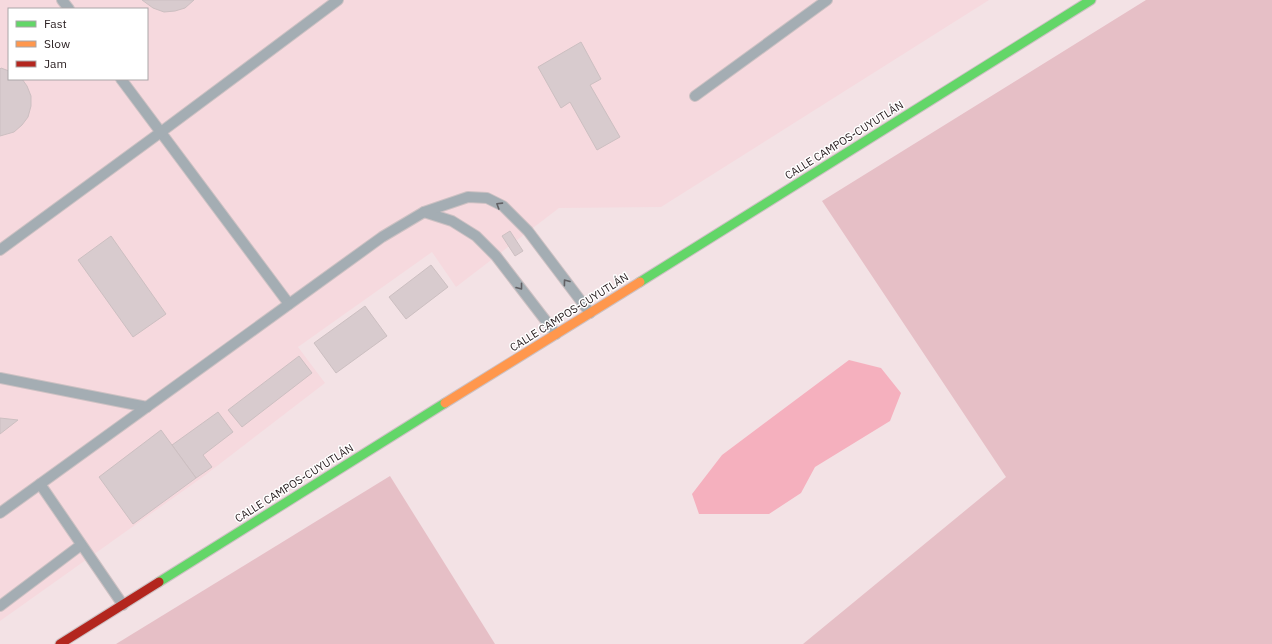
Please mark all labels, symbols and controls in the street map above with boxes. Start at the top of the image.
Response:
legend [8,8,148,80]
text: Fast [44,16,67,31]
text: Slow [44,36,70,51]
text: Jam [44,56,67,71]
street label: CALLE CAMPOS-CUYUTLÁN [782,98,906,182]
one-way arrow [497,203,504,210]
street label: CALLE CAMPOS-CUYUTLÁN [507,270,631,354]
one-way arrow [564,279,571,286]
one-way arrow [515,282,522,289]
street label: CALLE CAMPOS-CUYUTLÁN [232,441,356,525]

